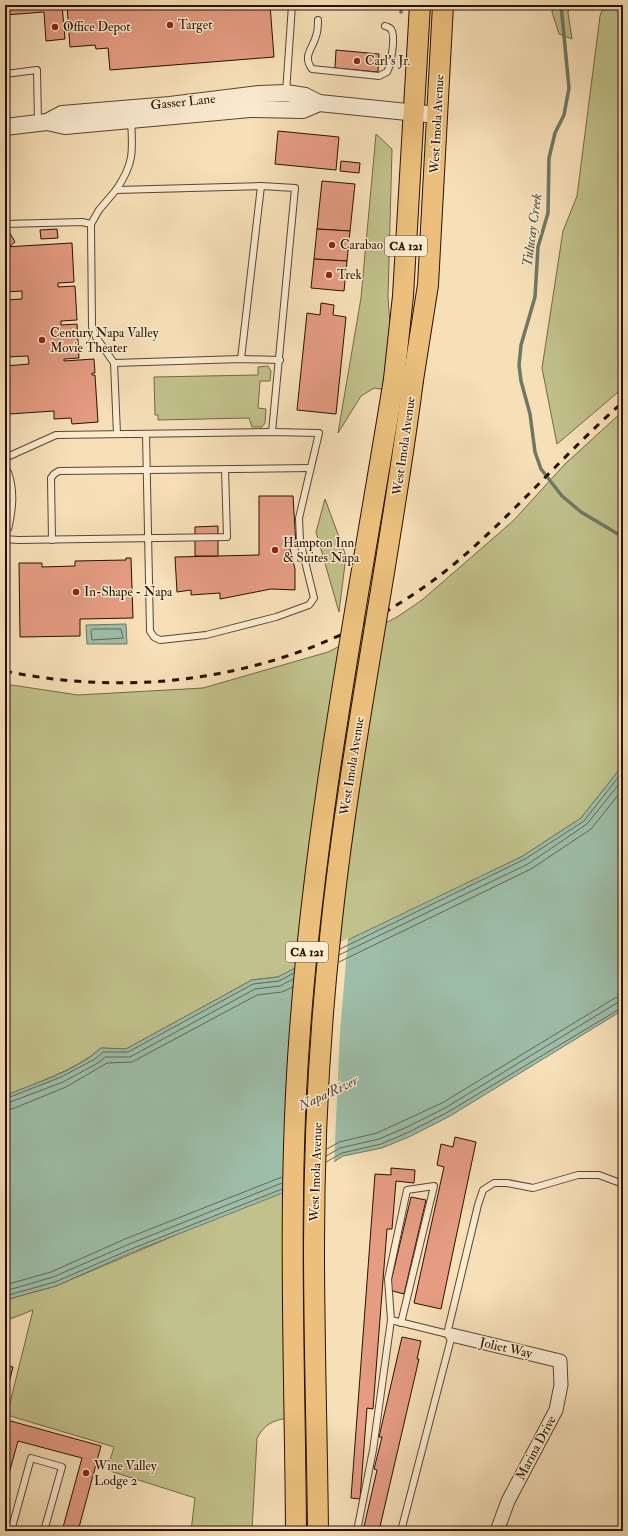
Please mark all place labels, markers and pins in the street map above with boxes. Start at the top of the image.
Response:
place label: Target [178,17,212,33]
place label: Office Depot [63,19,131,36]
marker: Target [165,20,175,30]
marker: Office Depot [50,22,60,32]
place label: Carl's Jr. [365,53,410,69]
marker: Carl's Jr. [352,56,362,66]
place label: Carabao [340,237,383,253]
marker: Carabao [327,240,337,250]
place label: Trek [337,267,362,283]
marker: Trek [324,270,334,280]
place label: Century Napa Valley Movie Theater [50,325,159,356]
marker: Century Napa Valley Movie Theater [37,335,47,345]
place label: Hampton Inn & Suites Napa [283,535,360,567]
marker: Hampton Inn & Suites Napa [270,545,280,555]
place label: In-Shape - Napa [84,584,173,601]
marker: In-Shape - Napa [71,587,81,597]
place label: Wine Valley Lodge 2 [93,1458,157,1489]
marker: Wine Valley Lodge 2 [81,1468,91,1478]

